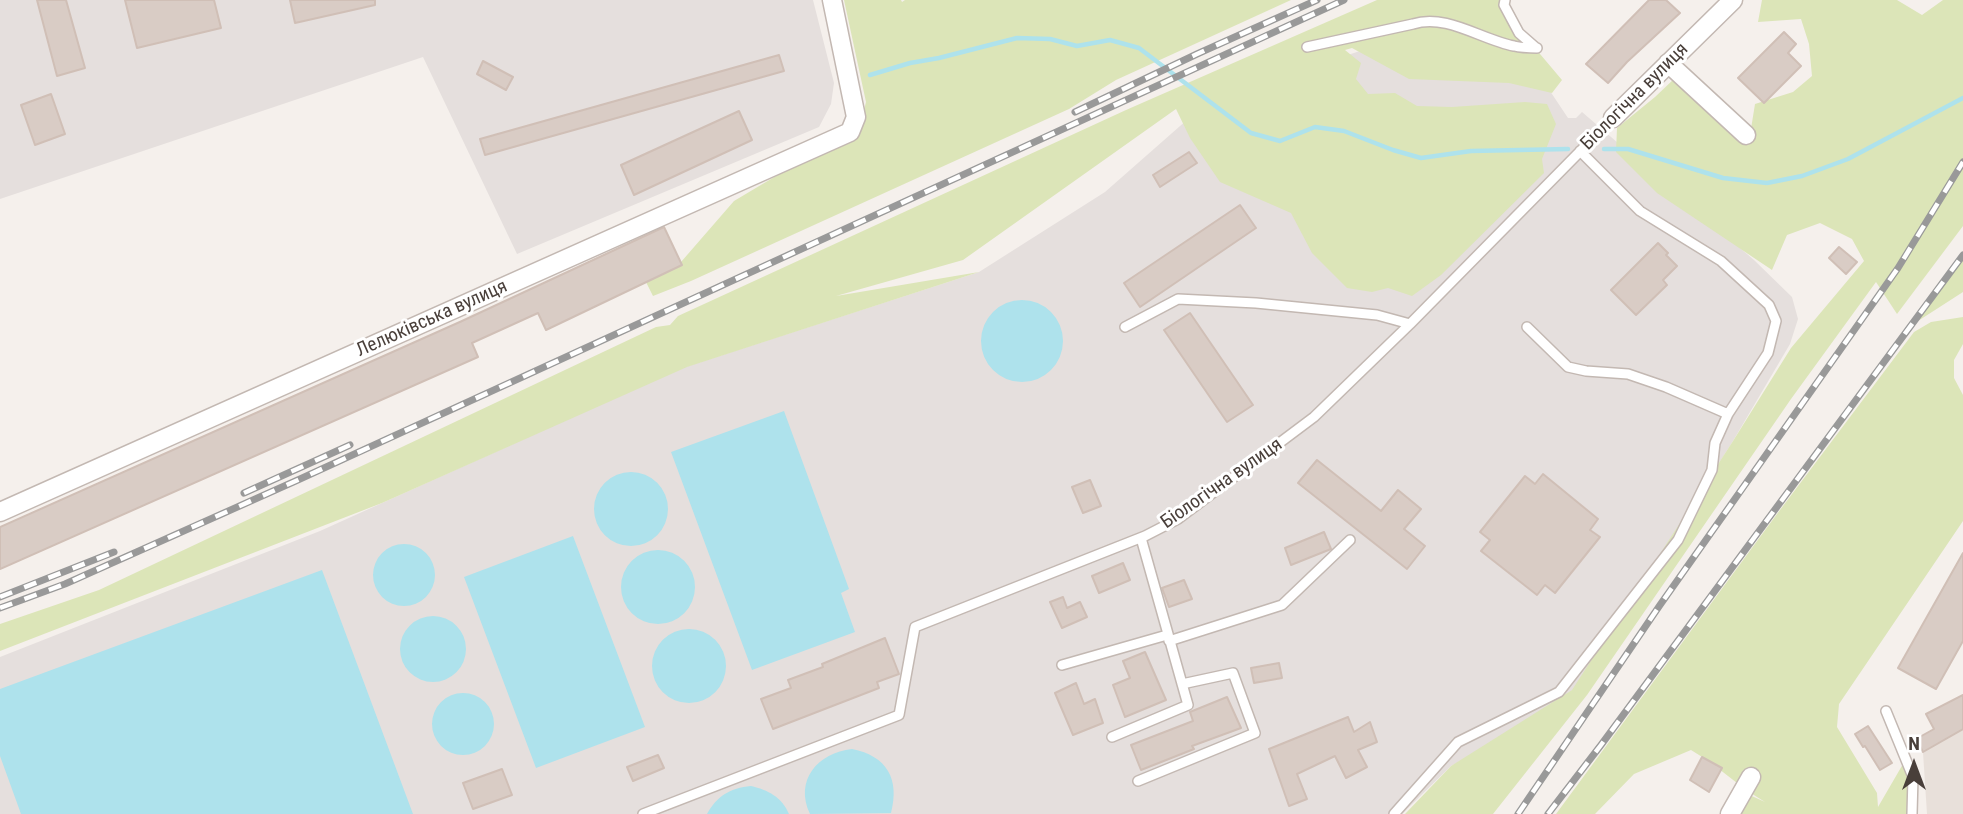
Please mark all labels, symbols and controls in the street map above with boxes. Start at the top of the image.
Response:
street label: Біологічна вулиця [1576,38,1694,156]
street label: Лелюківська вулиця [353,275,511,363]
street label: Біологічна вулиця [1157,434,1287,534]
north arrow [1879,730,1949,800]
text: N [1908,732,1920,755]

